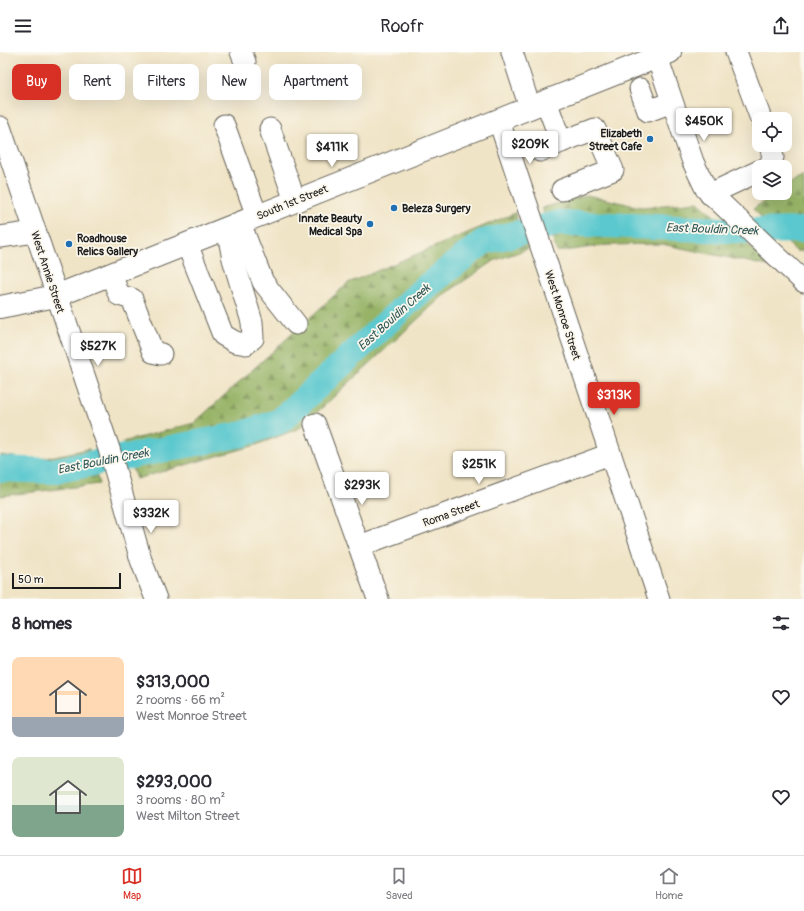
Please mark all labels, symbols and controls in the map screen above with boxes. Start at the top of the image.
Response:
icon: menu [12,15,34,37]
text: Roofr [380,15,424,38]
icon: share [770,15,792,37]
chip: Buy [12,64,61,100]
chip: Rent [69,64,125,100]
chip: Filters [133,64,199,100]
chip: New [207,64,261,100]
chip: Apartment [269,64,362,100]
pin: $450K [676,108,732,142]
map controls [752,112,792,200]
button: locate [752,112,792,152]
text: $450K [685,113,723,129]
place label: Elizabeth Street Cafe [589,127,643,153]
pin: $209K [502,131,558,165]
pin: $411K [304,134,360,168]
marker: Elizabeth Street Cafe [645,134,655,144]
text: $209K [511,136,549,152]
text: $411K [316,139,348,155]
button: layers [752,160,792,200]
street label: South 1st Street [255,182,330,223]
place label: Beleza Surgery [402,202,471,215]
marker: Beleza Surgery [389,203,399,213]
place label: Innate Beauty Medical Spa [298,212,362,238]
marker: Innate Beauty Medical Spa [365,219,375,229]
water label: East Bouldin Creek [666,220,759,239]
street label: West Annie Street [28,229,67,315]
place label: Roadhouse Relics Gallery [77,232,138,258]
marker: Roadhouse Relics Gallery [64,239,74,249]
street label: West Monroe Street [542,269,583,362]
water label: East Bouldin Creek [355,280,434,354]
pin: $527K [70,333,126,367]
text: $527K [80,338,116,354]
pin: $313K [586,382,642,416]
text: $313K [597,387,631,403]
water label: East Bouldin Creek [56,445,151,478]
pin: $251K [451,451,507,485]
text: $251K [462,456,496,472]
pin: $293K [334,472,390,506]
text: $293K [344,477,380,493]
street label: Roma Street [421,497,482,530]
pin: $332K [123,500,179,534]
text: $332K [133,505,169,521]
scale bar [12,571,121,590]
text: 50 m [18,573,44,586]
icon: filters [770,612,792,634]
text: 8 homes [12,613,72,634]
text: $313,000 [136,671,210,692]
icon: home [44,673,92,721]
icon: heart [770,686,792,708]
text: 2 rooms · 66 m² [136,692,225,708]
text: West Monroe Street [136,708,247,724]
text: $293,000 [136,771,212,792]
icon: home [44,773,92,821]
icon: heart [770,786,792,808]
text: 3 rooms · 80 m² [136,792,225,808]
text: West Milton Street [136,808,240,824]
tab: Map [121,865,143,902]
tab: Saved [385,865,413,902]
tab: Home [655,865,683,902]

